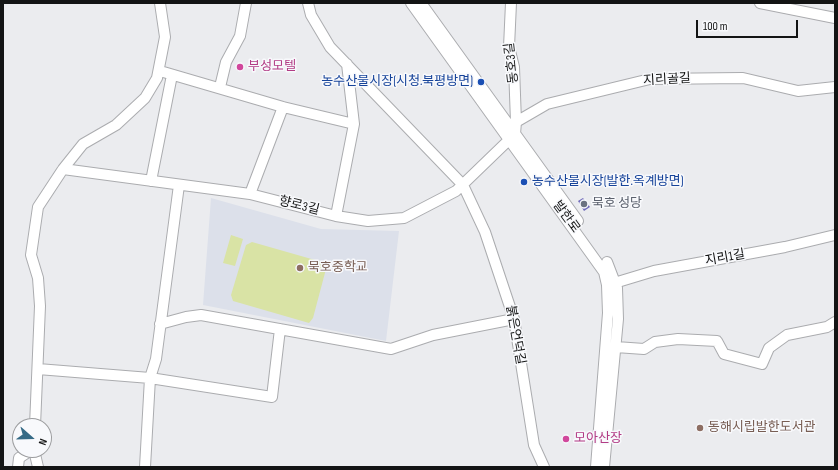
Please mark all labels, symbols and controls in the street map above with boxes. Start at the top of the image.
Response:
scale bar [698,12,800,38]
text: 100 m [703,19,728,34]
street label: 동호3길 [502,42,522,84]
place label: 부성모텔 [248,59,296,75]
marker: 부성모텔 [235,62,245,72]
street label: 지리골길 [643,71,691,89]
place label: 농수산물시장(시청.북평방면) [321,74,473,90]
marker: 농수산물시장(시청.북평방면) [476,77,486,87]
place label: 농수산물시장(발한.옥계방면) [532,174,684,190]
marker: 농수산물시장(발한.옥계방면) [519,177,529,187]
street label: 향로3길 [277,193,321,219]
place label: 묵호 성당 [592,196,642,212]
street label: 발한로 [549,198,583,236]
marker: 묵호 성당 [579,199,589,209]
street label: 지리1길 [704,247,746,269]
place label: 묵호중학교 [308,260,368,276]
marker: 묵호중학교 [295,263,305,273]
street label: 붉은언덕길 [502,304,528,366]
north arrow [12,418,52,458]
place label: 동해시립발한도서관 [708,420,816,436]
marker: 동해시립발한도서관 [695,423,705,433]
place label: 모아산장 [574,431,622,447]
marker: 모아산장 [561,434,571,444]
text: N [36,437,50,447]

